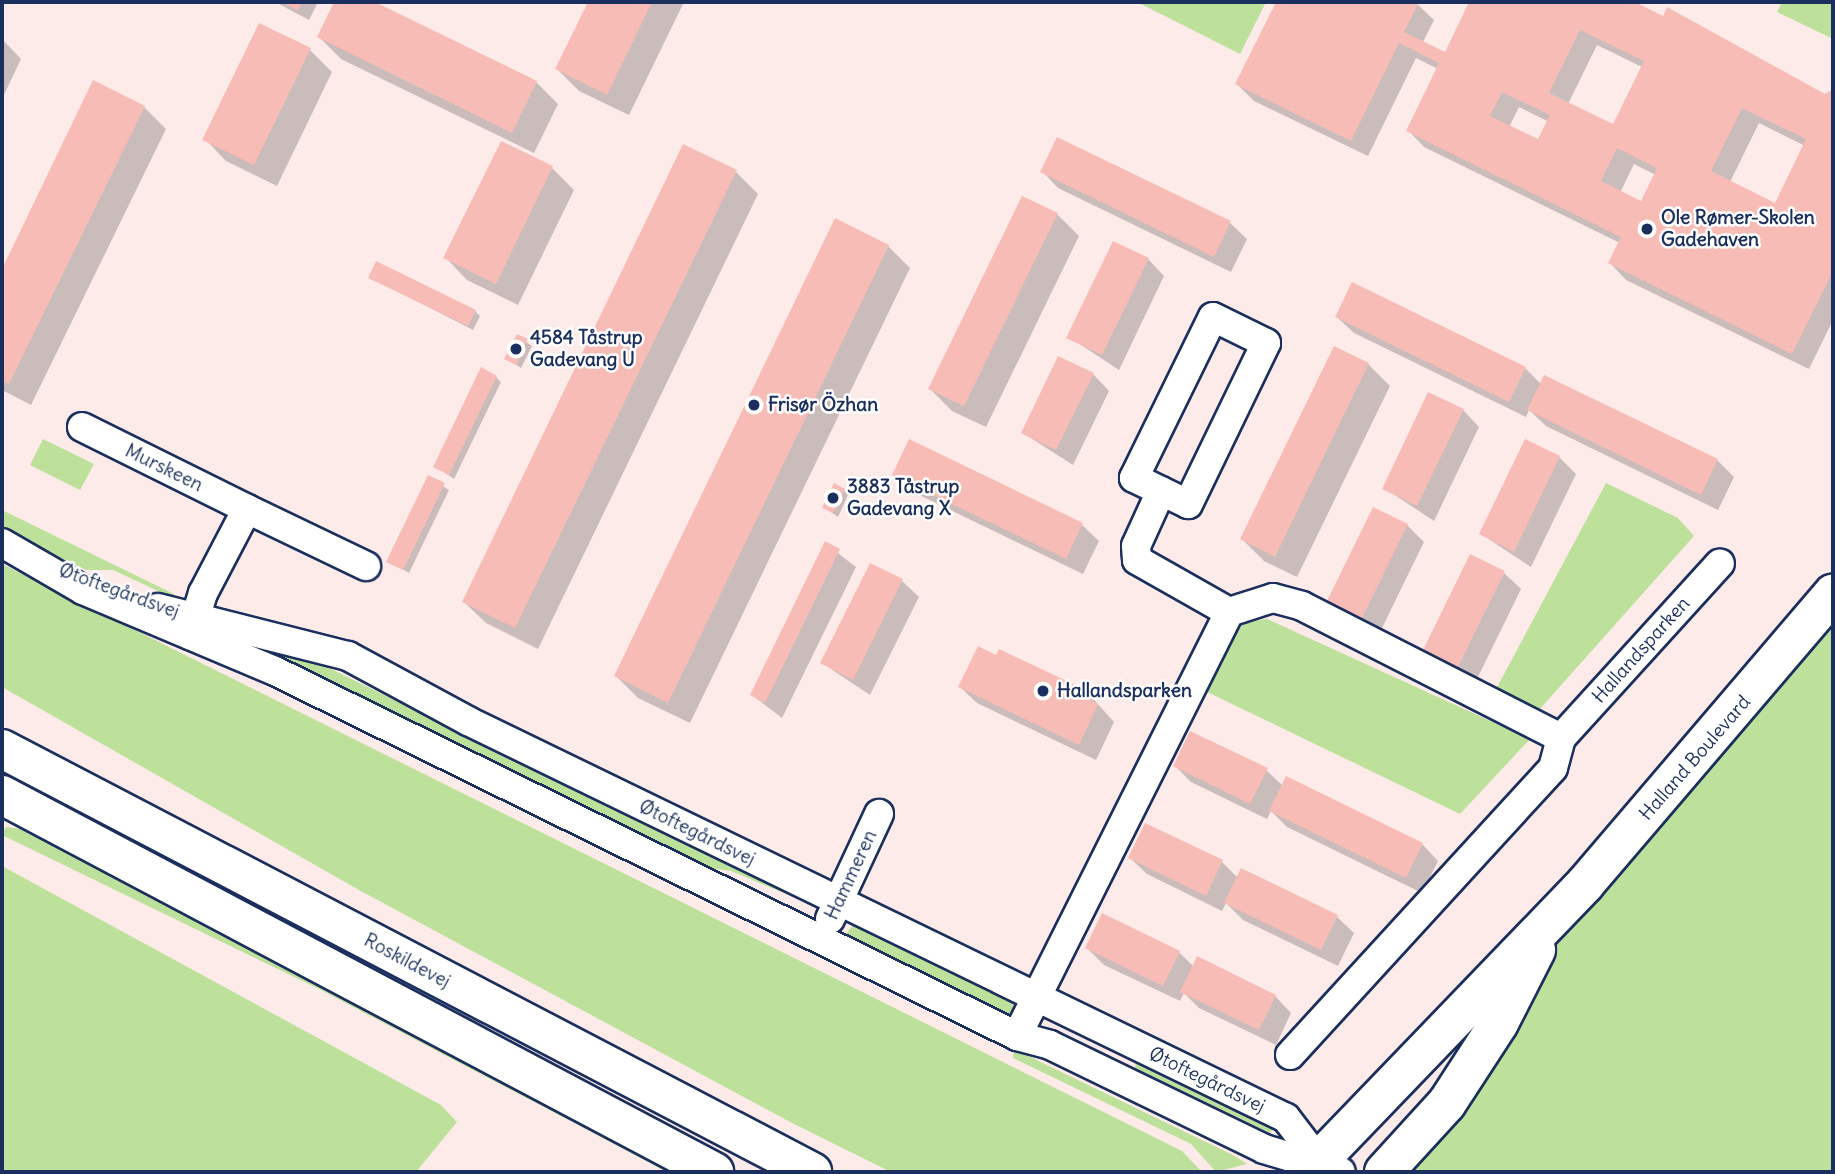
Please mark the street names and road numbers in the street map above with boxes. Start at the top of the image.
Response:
street label: Murskeen [121,439,207,497]
street label: Øtoftegårdsvej [56,559,182,623]
street label: Hallandsparken [1587,592,1695,708]
street label: Halland Boulevard [1635,691,1755,825]
street label: Øtoftegårdsvej [635,795,759,871]
street label: Hammeren [820,826,882,924]
street label: Roskildevej [360,929,454,993]
street label: Øtoftegårdsvej [1145,1042,1269,1118]

